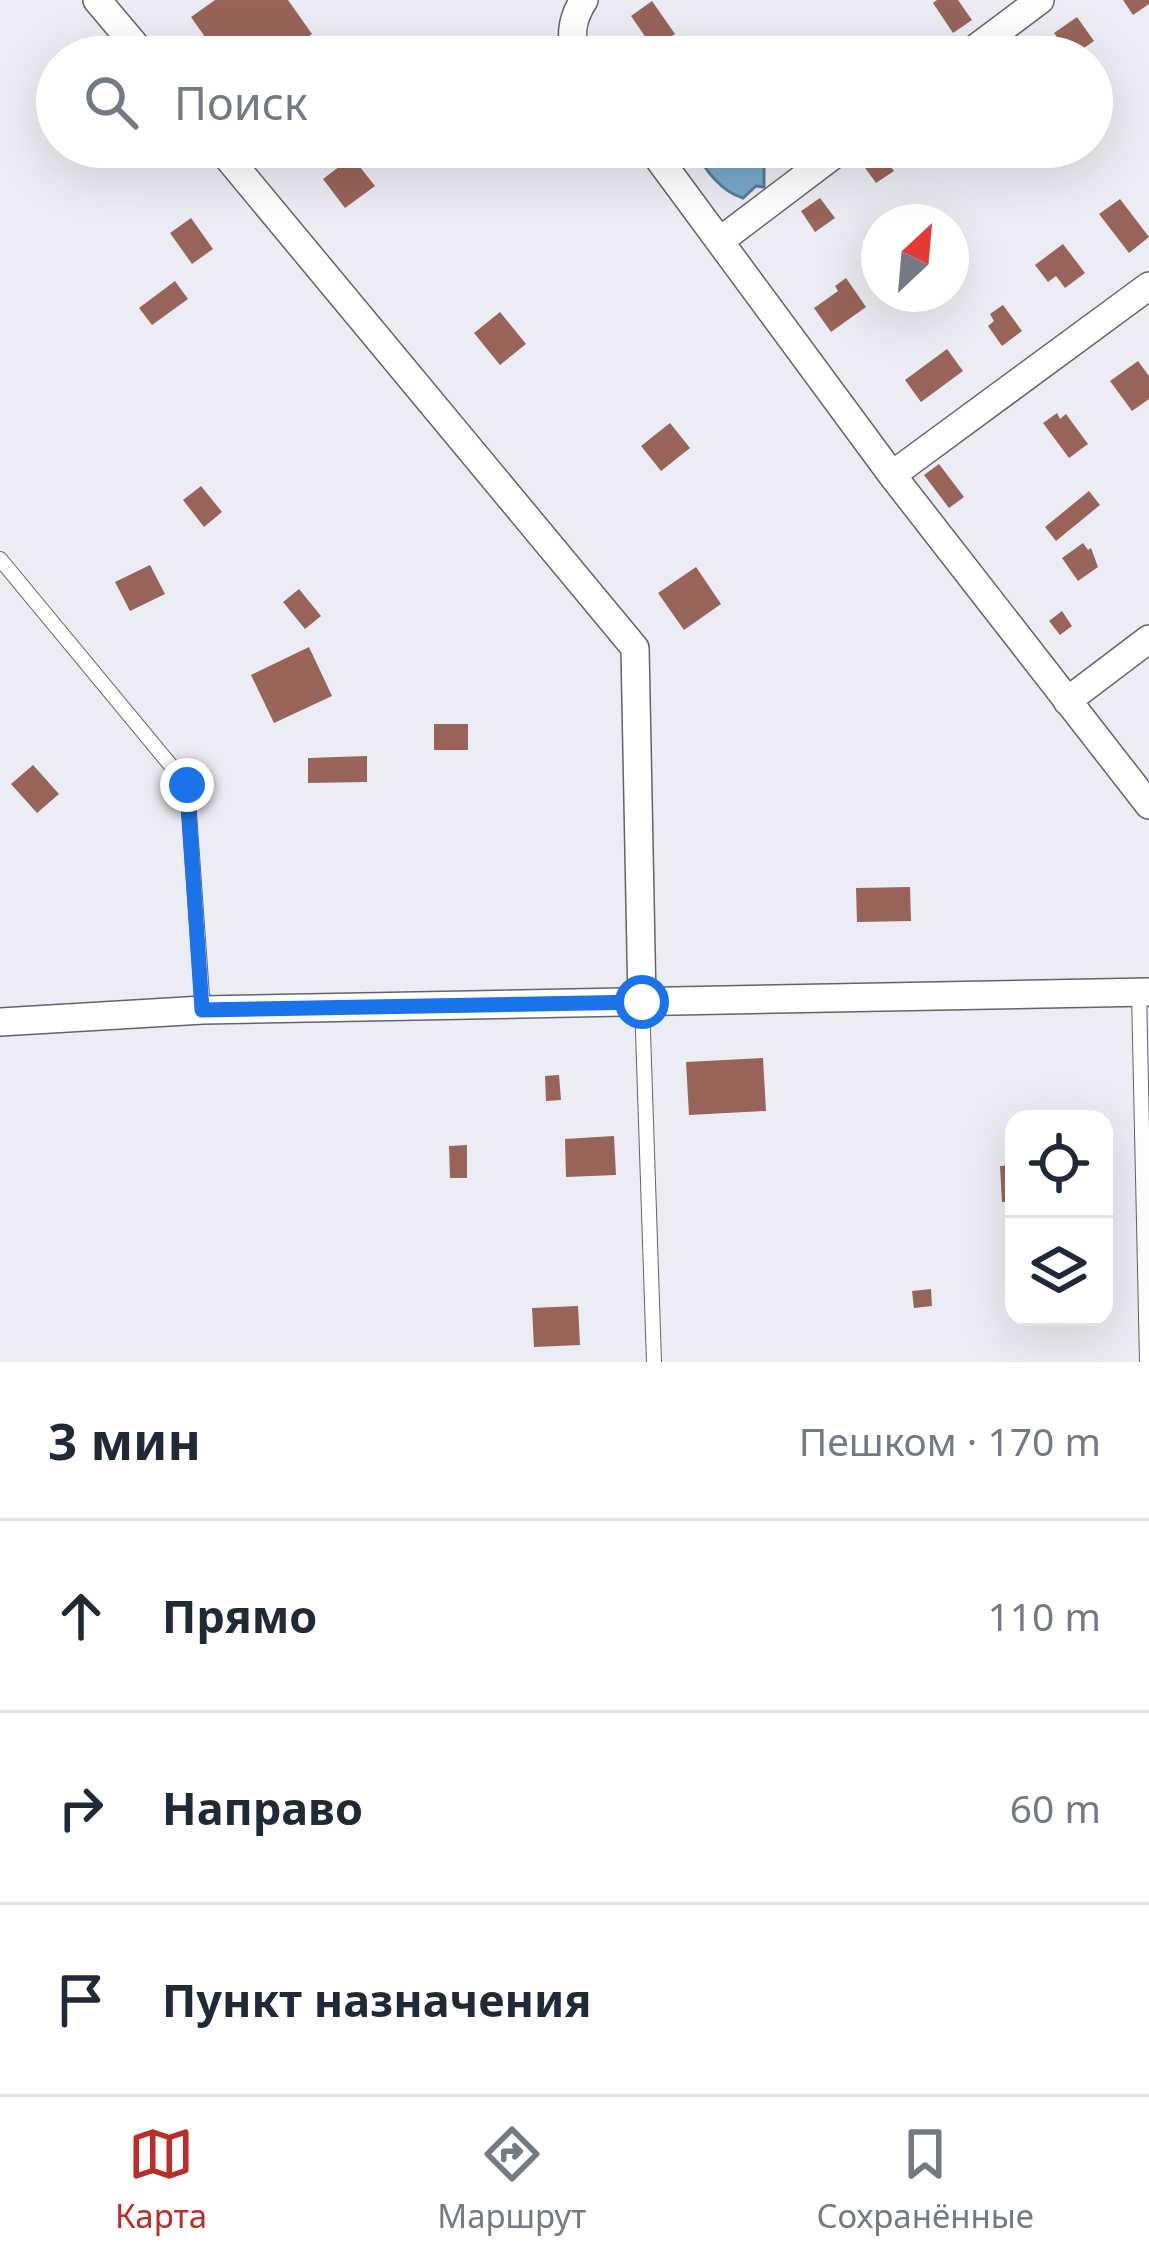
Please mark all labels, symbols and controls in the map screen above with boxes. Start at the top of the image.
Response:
search box [36,36,1113,168]
icon: search [78,69,144,135]
text: Поиск [174,72,308,133]
north arrow [861,204,969,312]
route end [160,758,214,812]
route start [615,975,669,1029]
map controls [1005,1110,1113,1326]
button: locate [1005,1110,1113,1218]
button: layers [1005,1218,1113,1326]
text: 3 мин [48,1405,201,1475]
text: Пешком · 170 m [799,1414,1101,1467]
icon: ahead [48,1583,114,1649]
text: Прямо [162,1585,317,1646]
text: 110 m [987,1589,1101,1642]
icon: right [48,1775,114,1841]
text: Направо [162,1777,363,1838]
text: 60 m [1010,1781,1101,1834]
icon: arrive [48,1967,114,2033]
text: Пункт назначения [162,1969,592,2030]
tab: Карта [115,2121,207,2238]
tab: Маршрут [437,2121,586,2238]
tab: Сохранённые [816,2121,1034,2238]

